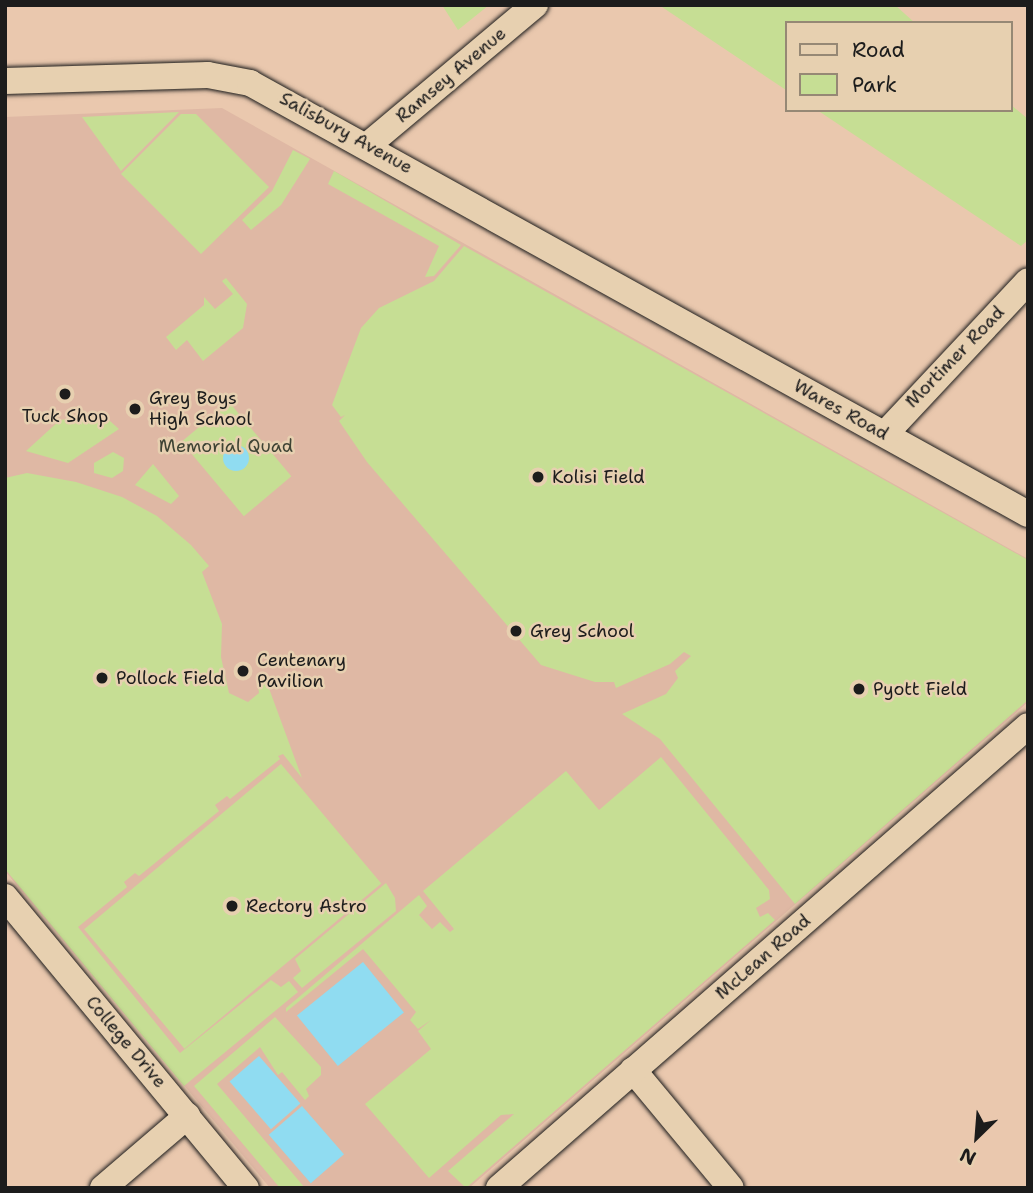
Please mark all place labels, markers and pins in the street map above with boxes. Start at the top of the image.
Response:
marker: Tuck Shop [57,386,73,402]
place label: Grey Boys High School [149,388,252,430]
marker: Grey Boys High School [127,401,143,417]
place label: Tuck Shop [22,405,108,427]
place label: Kolisi Field [552,466,645,488]
marker: Kolisi Field [530,469,546,485]
place label: Grey School [530,620,634,642]
marker: Grey School [508,623,524,639]
place label: Centenary Pavilion [257,650,346,692]
marker: Centenary Pavilion [235,663,251,679]
place label: Pollock Field [116,667,225,689]
marker: Pollock Field [94,670,110,686]
place label: Pyott Field [873,678,967,700]
marker: Pyott Field [851,681,867,697]
place label: Rectory Astro [246,895,367,917]
marker: Rectory Astro [224,898,240,914]

